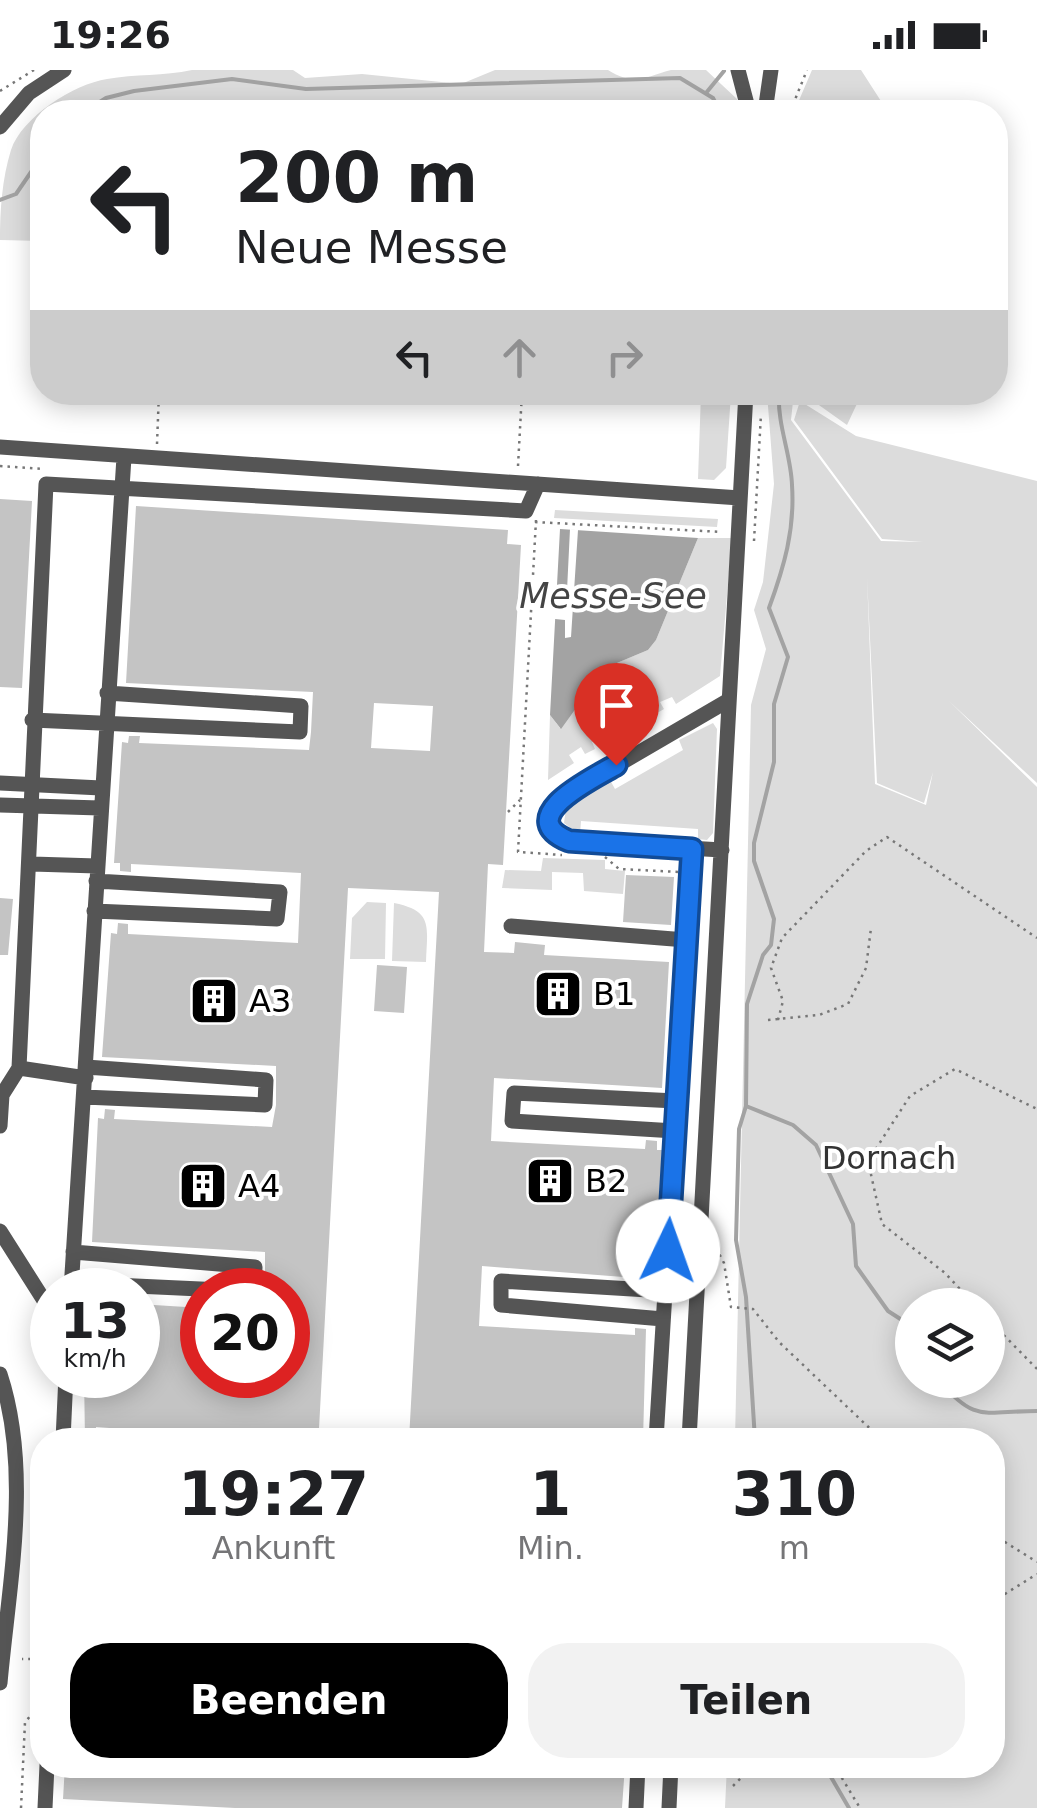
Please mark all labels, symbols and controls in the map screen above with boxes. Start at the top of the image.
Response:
text: 19:26 [50,13,171,57]
text: 200 m [235,137,478,219]
icon: left [70,140,200,270]
text: Neue Messe [235,221,508,274]
icon: left [387,330,442,385]
icon: ahead [492,330,547,385]
icon: right [597,330,652,385]
water label: Messe-See [519,576,707,616]
pin [574,663,659,766]
icon: arrive [589,678,644,733]
building icon: B1 [532,968,584,1020]
building icon: A3 [188,975,240,1027]
place label: B1 [593,975,635,1013]
place label: A3 [249,982,291,1020]
park label: Dornach [822,1139,956,1177]
building icon: B2 [524,1155,576,1207]
building icon: A4 [177,1160,229,1212]
place label: B2 [585,1162,627,1200]
place label: A4 [238,1167,280,1205]
position arrow [616,1199,720,1303]
speed limit sign: 20 [180,1268,310,1398]
map controls [895,1288,1005,1398]
button: layers [895,1288,1005,1398]
text: 13 [60,1292,130,1350]
text: km/h [63,1344,127,1373]
text: 19:27 [178,1459,369,1529]
text: 1 [529,1459,571,1529]
text: 310 [732,1459,857,1529]
text: Ankunft [212,1529,335,1567]
text: Min. [517,1529,584,1567]
text: m [779,1529,810,1567]
button: Beenden [70,1643,508,1758]
button: Teilen [528,1643,965,1758]

